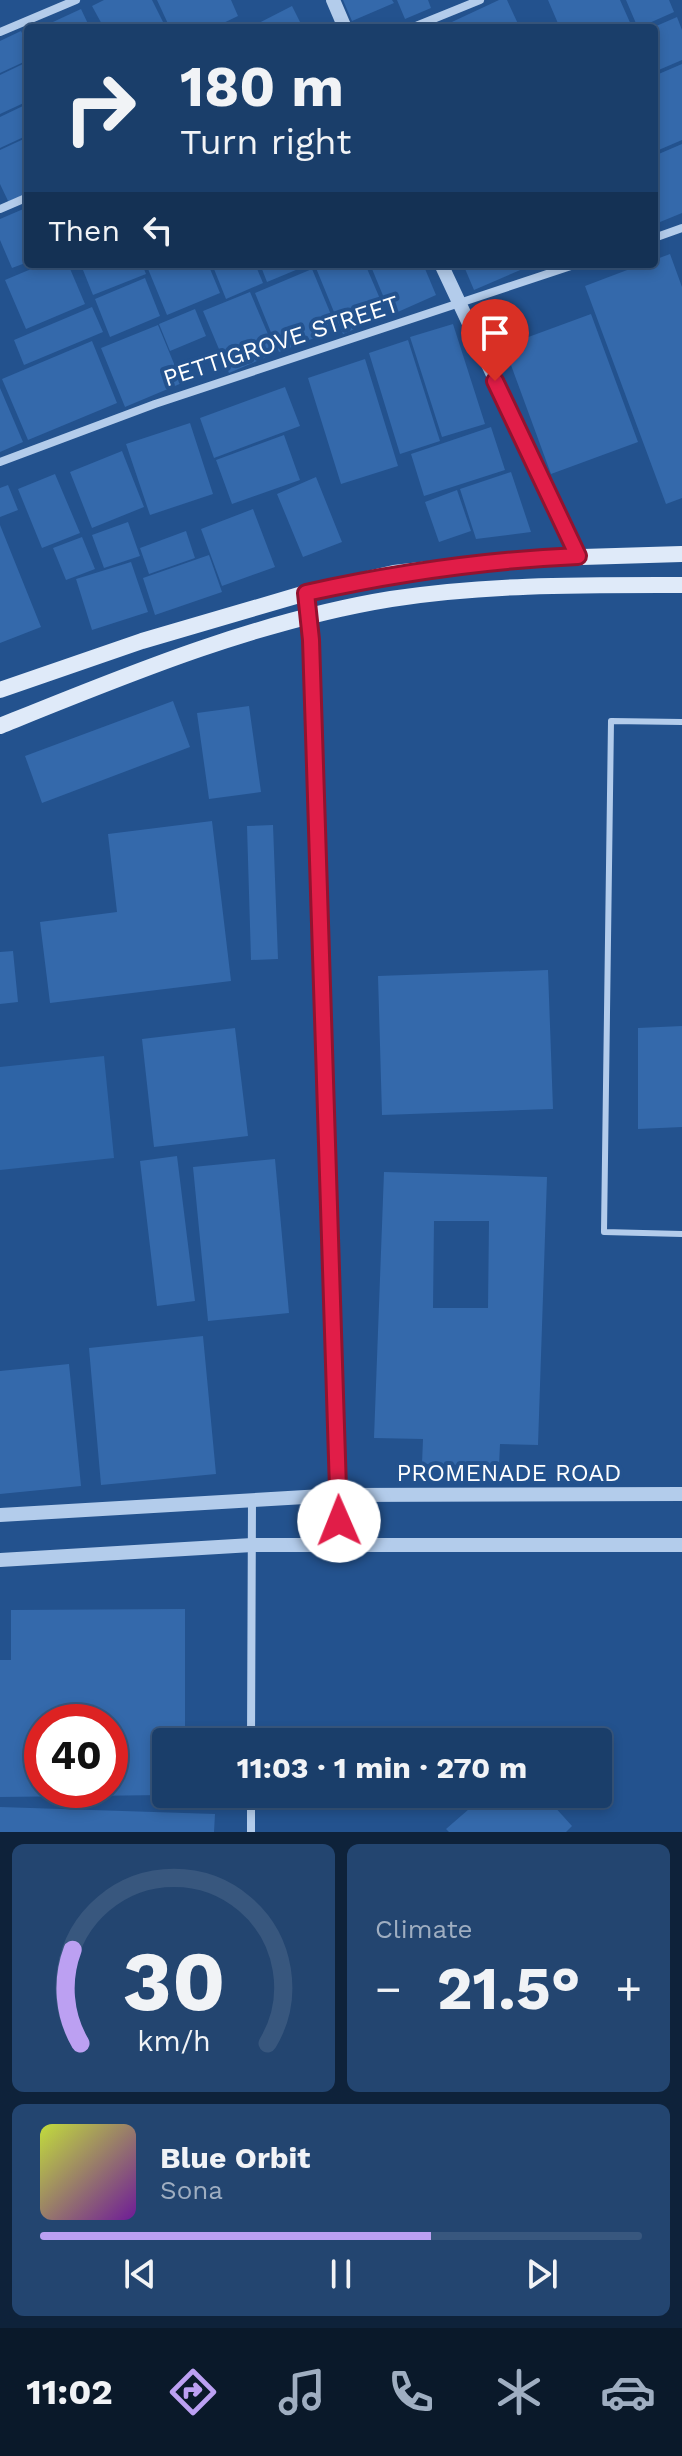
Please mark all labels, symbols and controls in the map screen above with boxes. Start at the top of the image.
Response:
text: 180 m [180,54,344,120]
icon: right [48,56,152,160]
text: Turn right [180,121,351,163]
icon: left [136,208,180,252]
text: Then [48,213,120,248]
street label: PETTIGROVE STREET [160,290,402,392]
pin [461,299,529,381]
icon: arrive [473,311,517,355]
street label: PROMENADE ROAD [397,1459,621,1487]
position arrow [297,1479,381,1563]
speed limit sign: 40 [24,1704,128,1808]
text: 11:03 · 1 min · 270 m [237,1750,527,1785]
text: Climate [375,1914,473,1944]
text: 30 [122,1933,225,2030]
text: 21.5° [437,1953,580,2024]
text: − [375,1963,402,2015]
text: + [615,1963,642,2015]
text: km/h [137,2024,210,2058]
text: Blue Orbit [160,2140,310,2175]
text: Sona [160,2175,223,2205]
icon: previous [118,2252,162,2296]
icon: pause [319,2252,363,2296]
icon: next [520,2252,564,2296]
icon: directions [165,2364,221,2420]
icon: music [274,2364,330,2420]
icon: phone [383,2364,439,2420]
icon: climate [491,2364,547,2420]
icon: car [600,2364,656,2420]
text: 11:02 [26,2371,113,2413]

